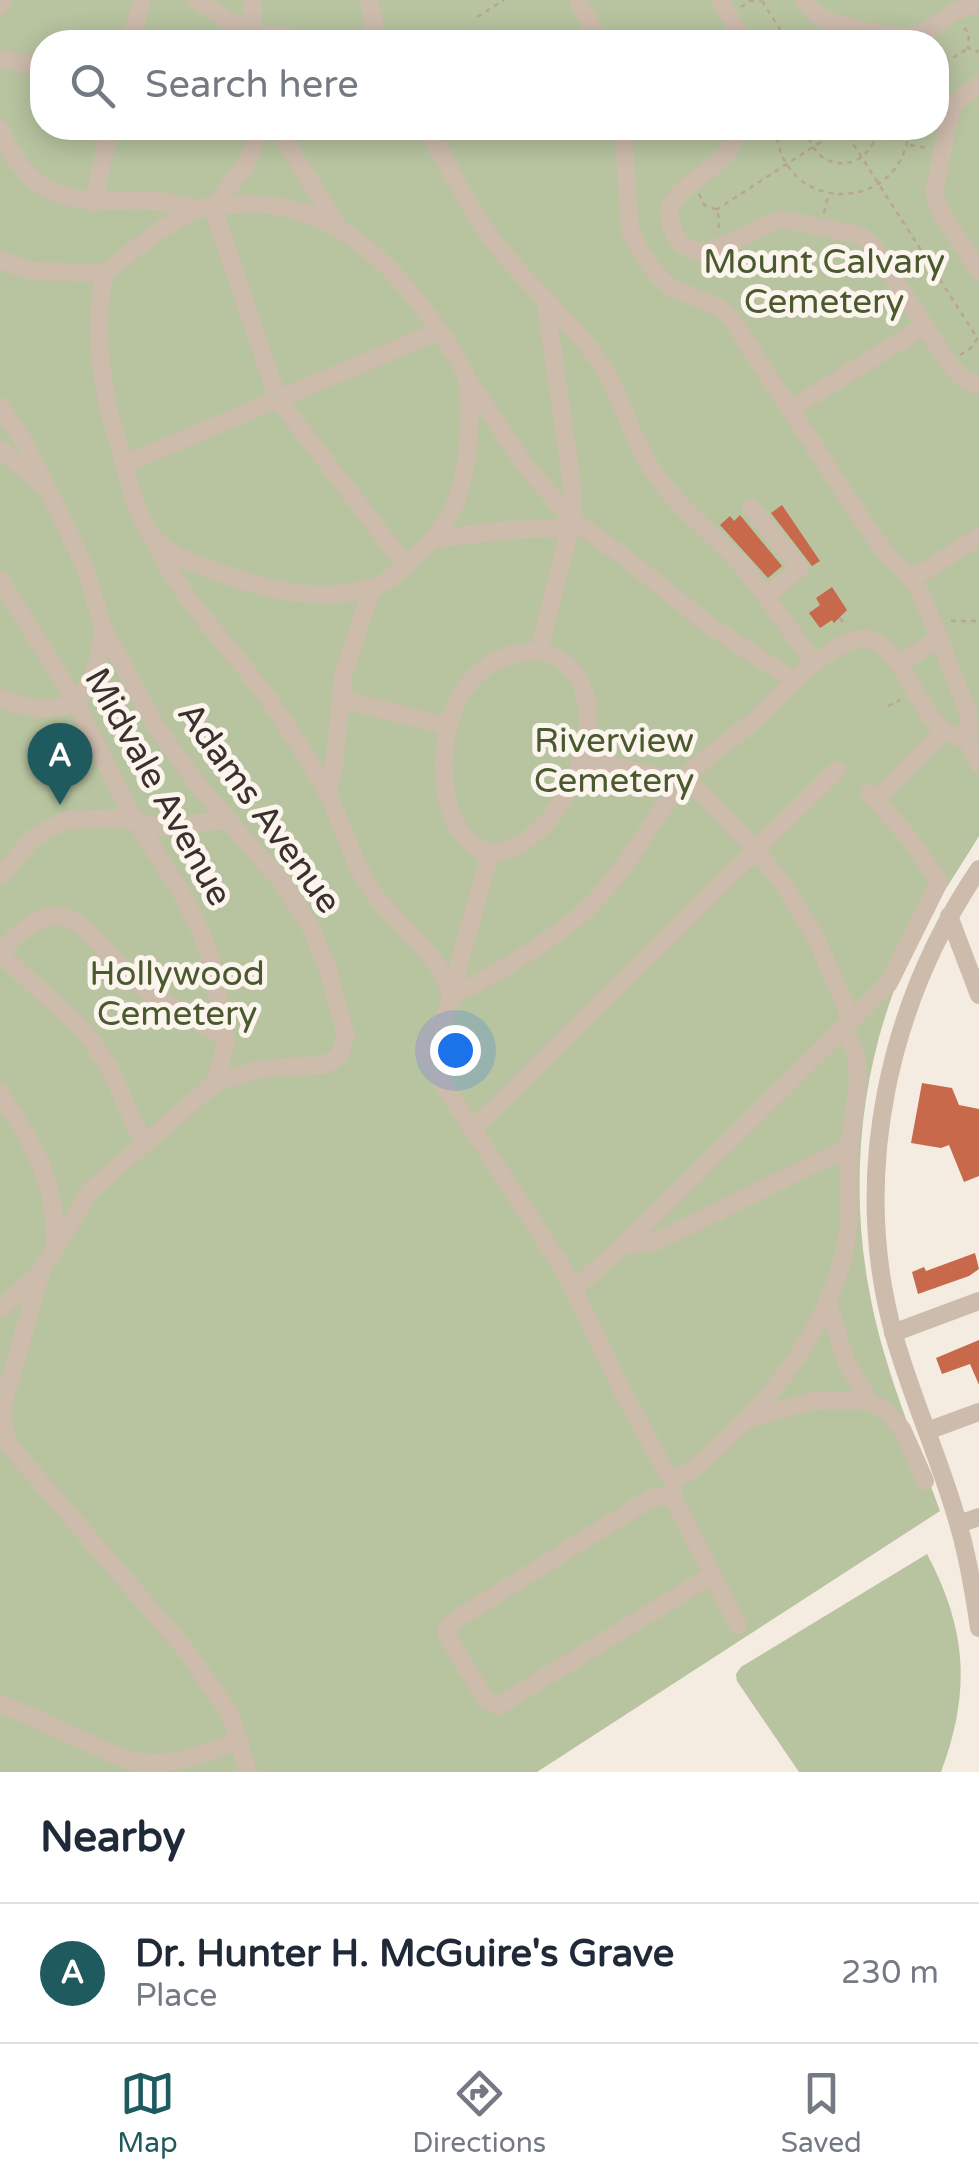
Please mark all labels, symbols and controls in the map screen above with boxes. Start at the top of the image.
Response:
search box [30,30,949,140]
icon: search [65,58,120,113]
text: Search here [145,62,359,108]
park label: Mount Calvary Cemetery [703,241,945,323]
street label: Midvale Avenue [75,661,241,913]
street label: Adams Avenue [168,694,350,922]
park label: Riverview Cemetery [534,720,694,802]
pin: A [28,722,92,805]
park label: Hollywood Cemetery [89,953,265,1035]
your location [430,1025,481,1076]
text: Nearby [40,1812,185,1863]
text: Dr. Hunter H. McGuire's Grave [135,1931,674,1977]
text: A [61,1954,84,1992]
text: 230 m [841,1954,939,1992]
text: Place [135,1977,217,2015]
tab: Map [117,2066,178,2160]
tab: Directions [412,2066,546,2160]
tab: Saved [781,2066,862,2160]

